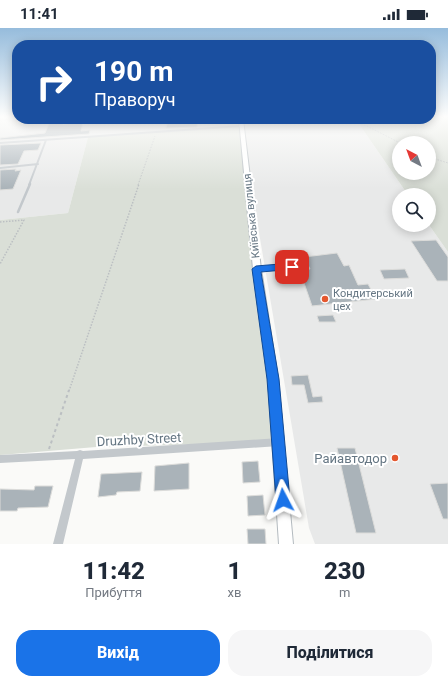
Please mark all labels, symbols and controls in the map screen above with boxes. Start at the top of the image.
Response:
text: 11:41 [20,5,59,23]
text: 190 m [94,55,173,88]
icon: right [28,56,80,108]
text: Праворуч [94,89,176,110]
north arrow [392,136,436,180]
map controls [392,136,436,232]
street label: Київська вулиця [241,173,262,259]
button: search [392,188,436,232]
pin [275,250,309,284]
icon: arrive [281,256,303,278]
place label: Кондитерський цех [333,287,413,313]
marker: Кондитерський цех [320,294,330,304]
street label: Druzhby Street [96,430,182,449]
place label: Райавтодор [314,451,387,466]
marker: Райавтодор [390,453,400,463]
position arrow [262,479,304,521]
text: 11:42 [83,557,145,585]
text: 1 [227,557,241,585]
text: 230 [324,557,365,585]
text: Прибуття [85,585,142,600]
text: хв [227,585,241,600]
text: m [339,585,350,600]
button: Вихід [16,630,220,676]
button: Поділитися [228,630,432,676]

